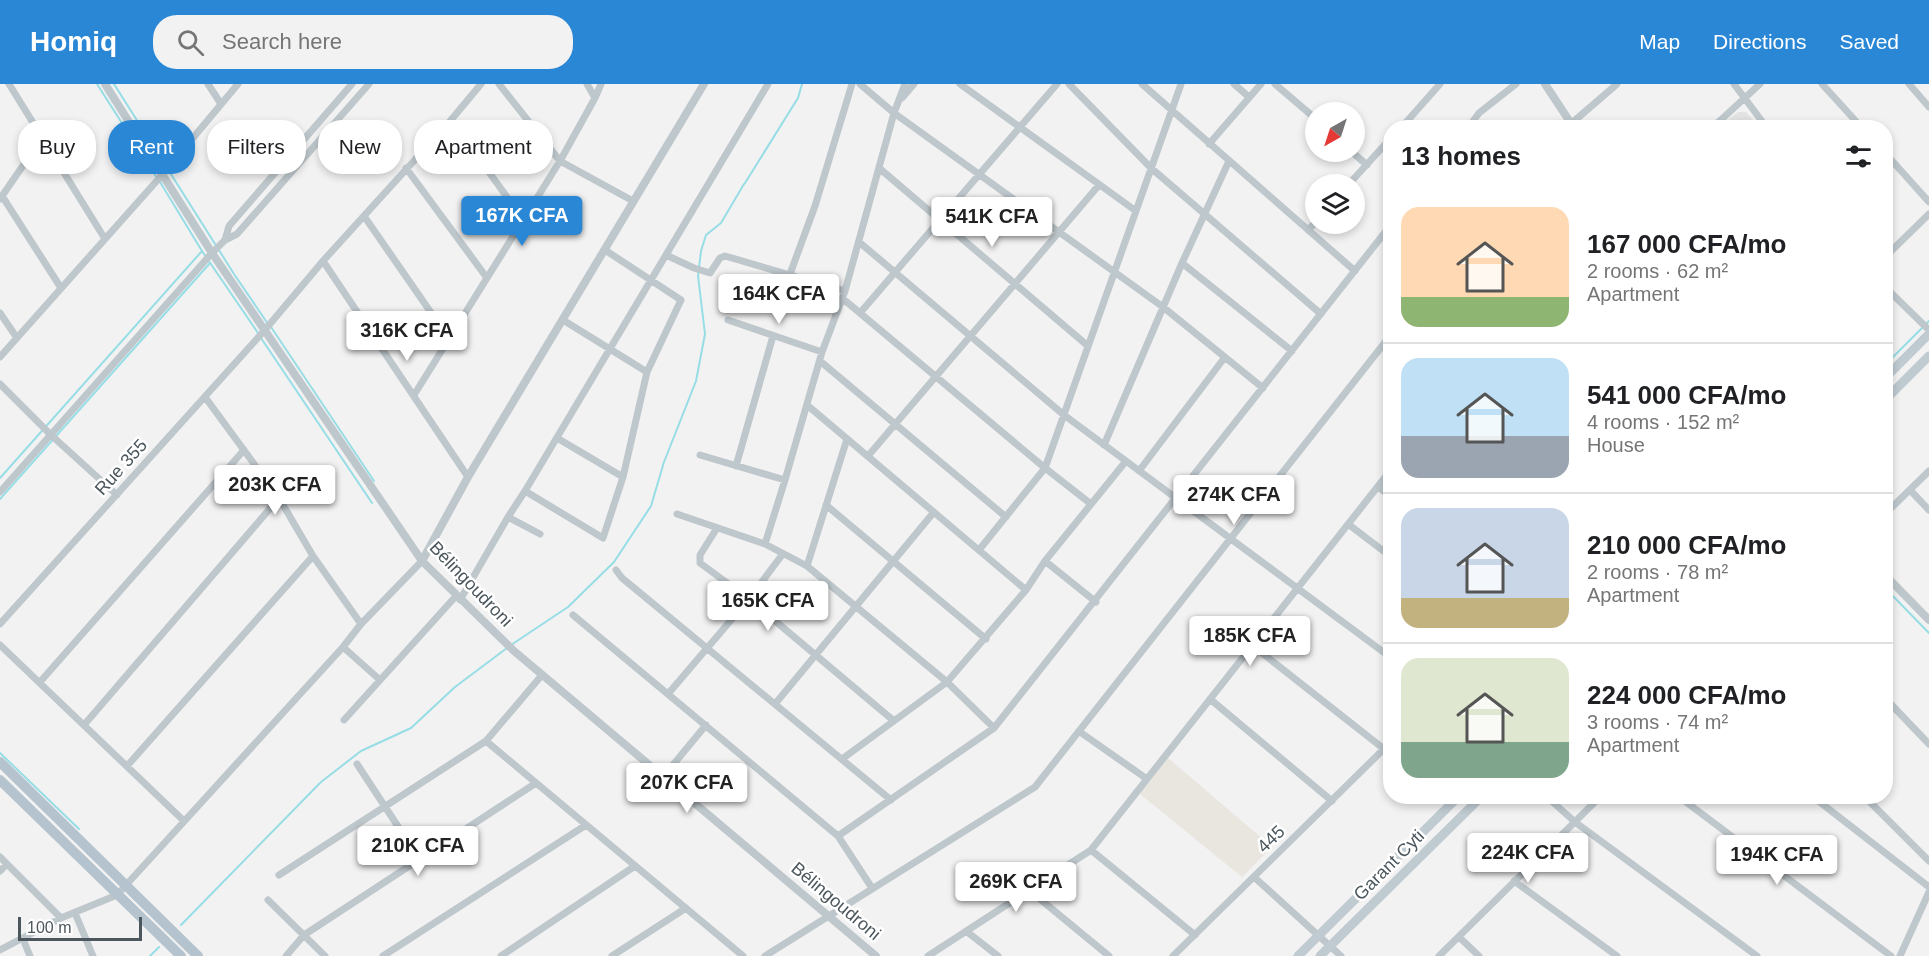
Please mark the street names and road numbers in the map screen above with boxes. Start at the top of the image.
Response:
street label: Rue 355 [91,435,151,499]
street label: Bélingoudroni [426,537,516,631]
street label: 445 [1253,821,1289,857]
street label: Garant Cyti [1350,826,1428,904]
street label: Bélingoudroni [787,858,885,944]

